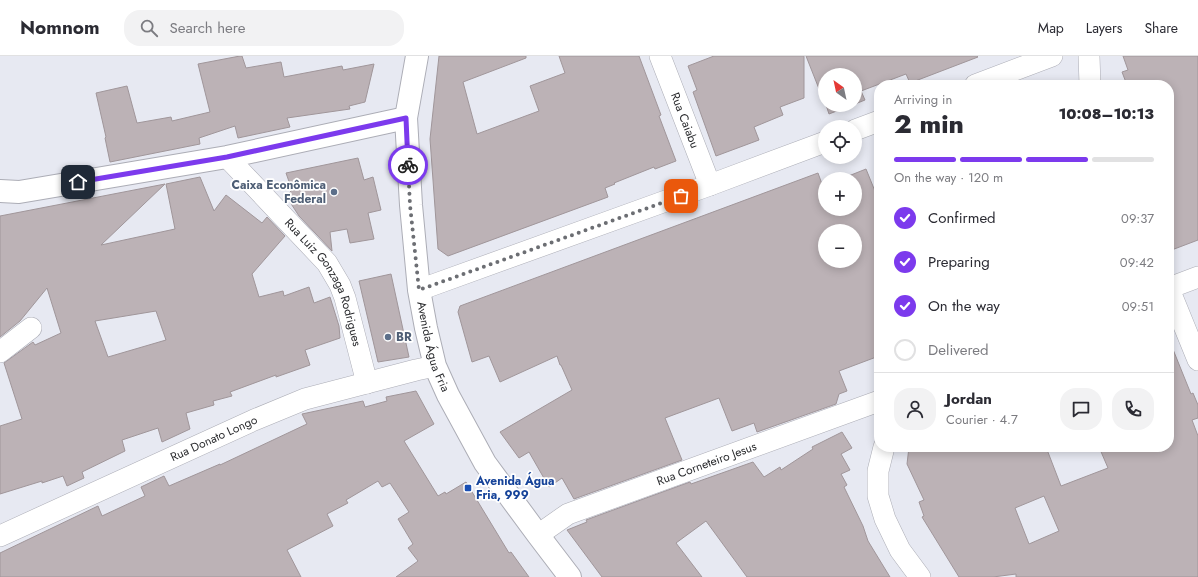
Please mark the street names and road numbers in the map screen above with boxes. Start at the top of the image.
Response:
street label: Rua Caiabu [666,90,704,151]
street label: Rua Luiz Gonzaga Rodrigues [280,214,366,348]
street label: Avenida Água Fria [412,300,455,395]
street label: Rua Donato Longo [167,410,261,466]
street label: Rua Corneteiro Jesus [654,437,759,490]

